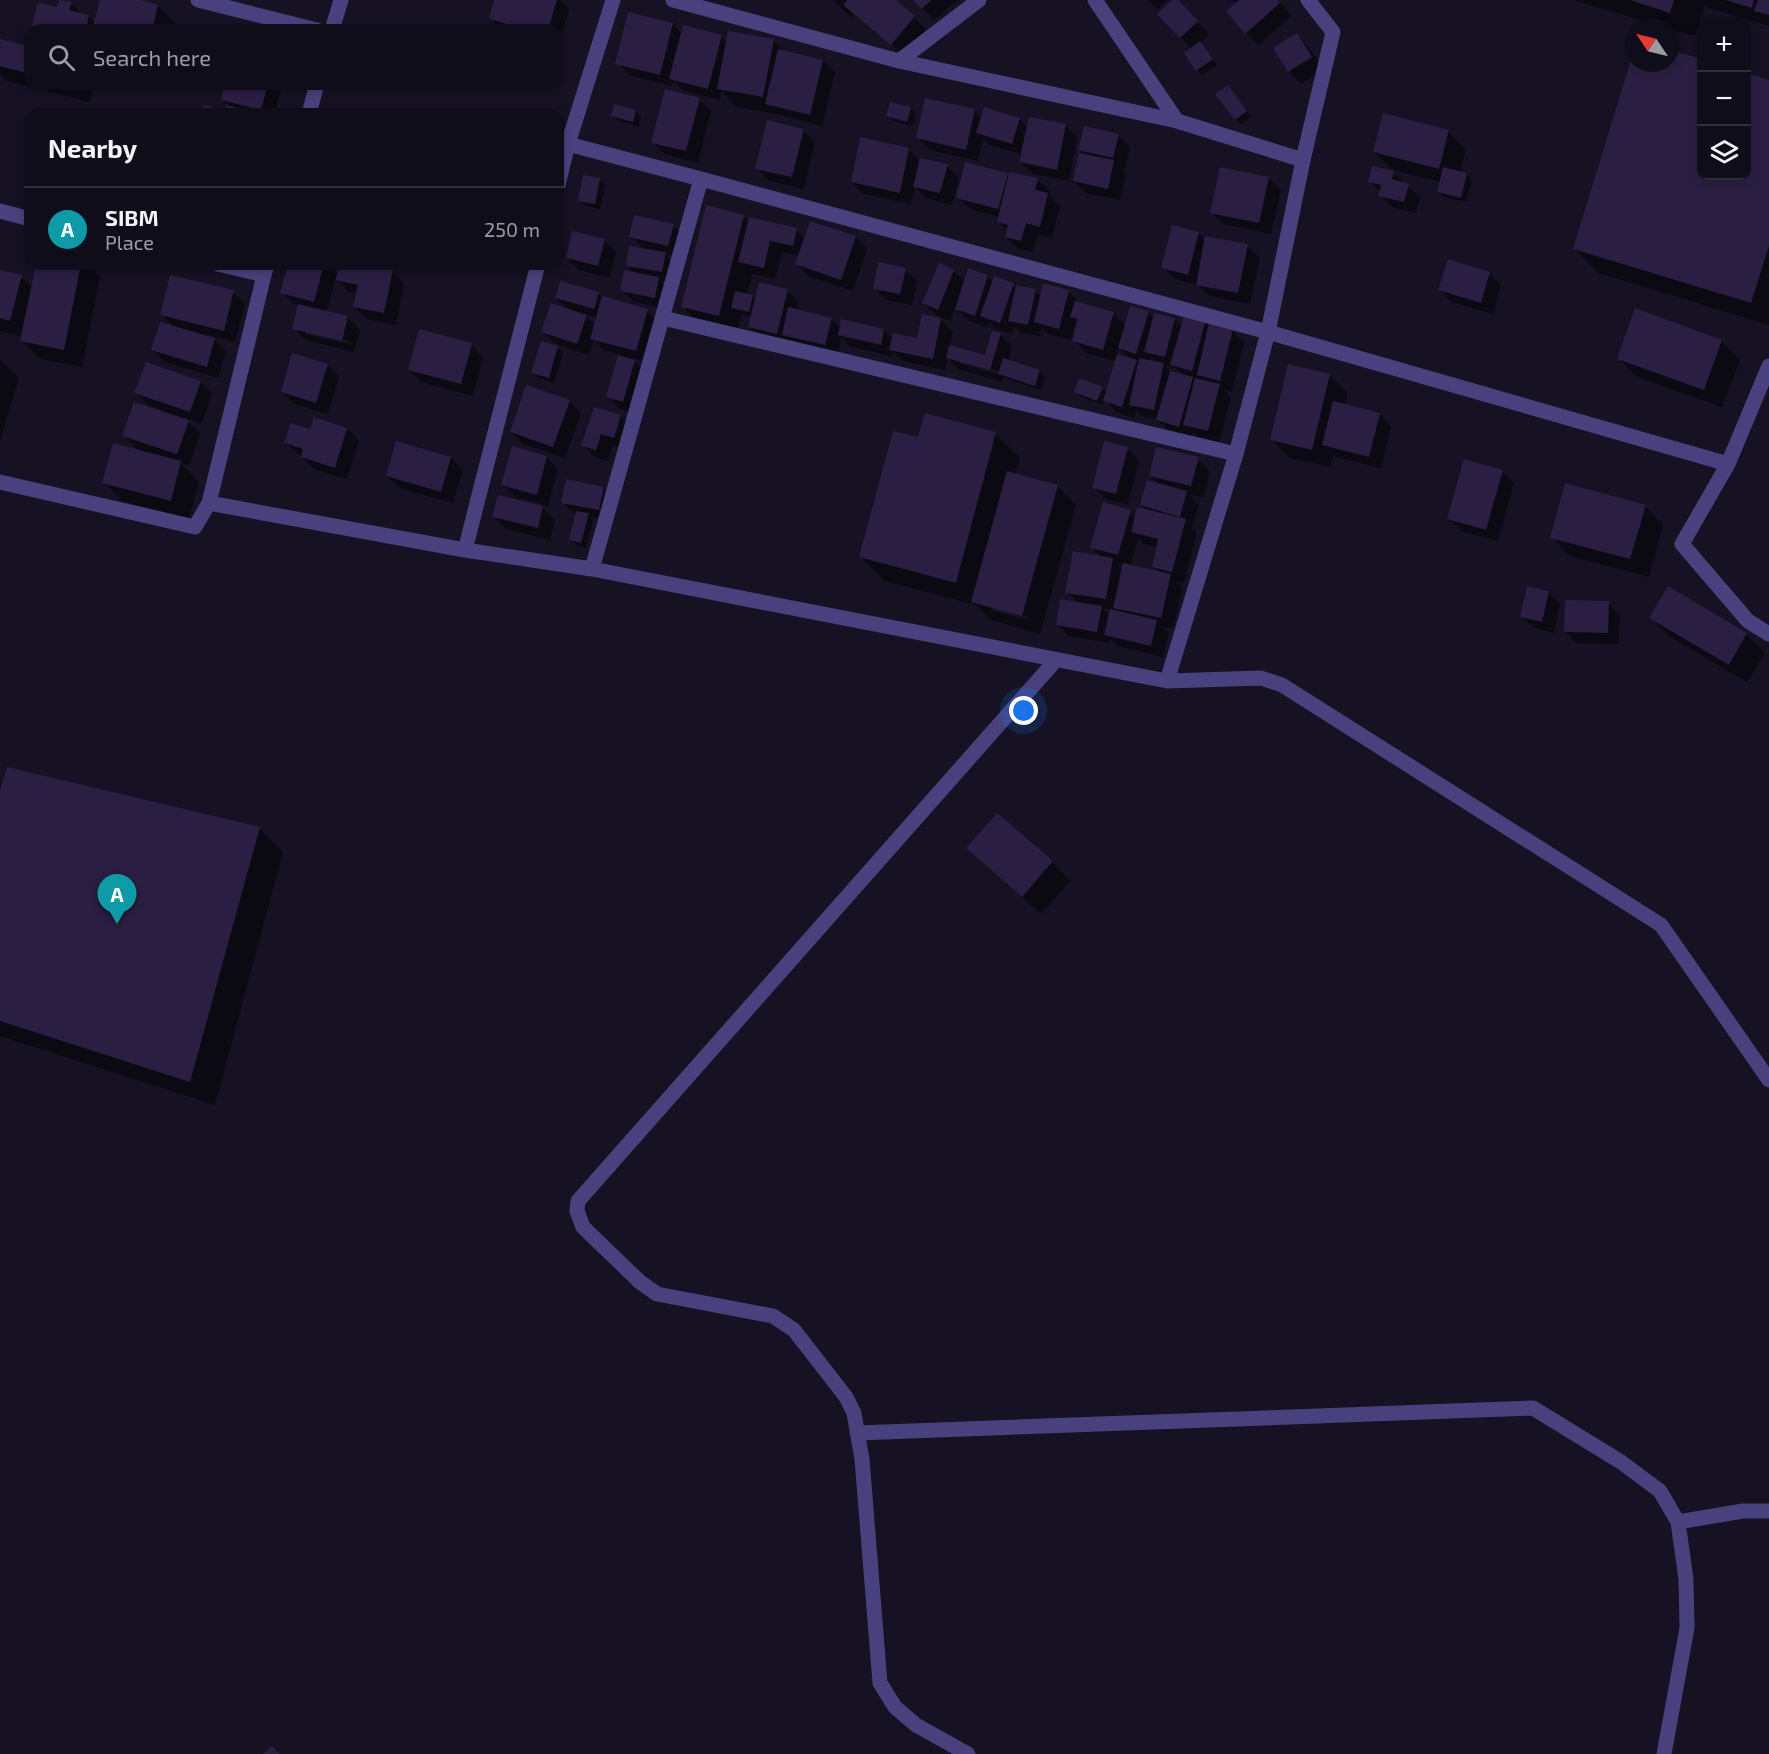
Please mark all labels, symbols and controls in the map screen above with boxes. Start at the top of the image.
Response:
north arrow [1625,18,1679,72]
map controls [1697,18,1751,180]
button: + [1697,18,1751,72]
search box [24,24,564,90]
icon: search [45,41,78,74]
text: Search here [93,44,211,70]
button: − [1697,72,1751,126]
button: layers [1697,126,1751,180]
text: Nearby [48,132,137,163]
text: SIBM [105,204,159,230]
text: A [61,217,74,241]
text: 250 m [484,217,540,241]
text: Place [105,230,154,254]
your location [1009,696,1038,725]
pin: A [98,874,136,924]

